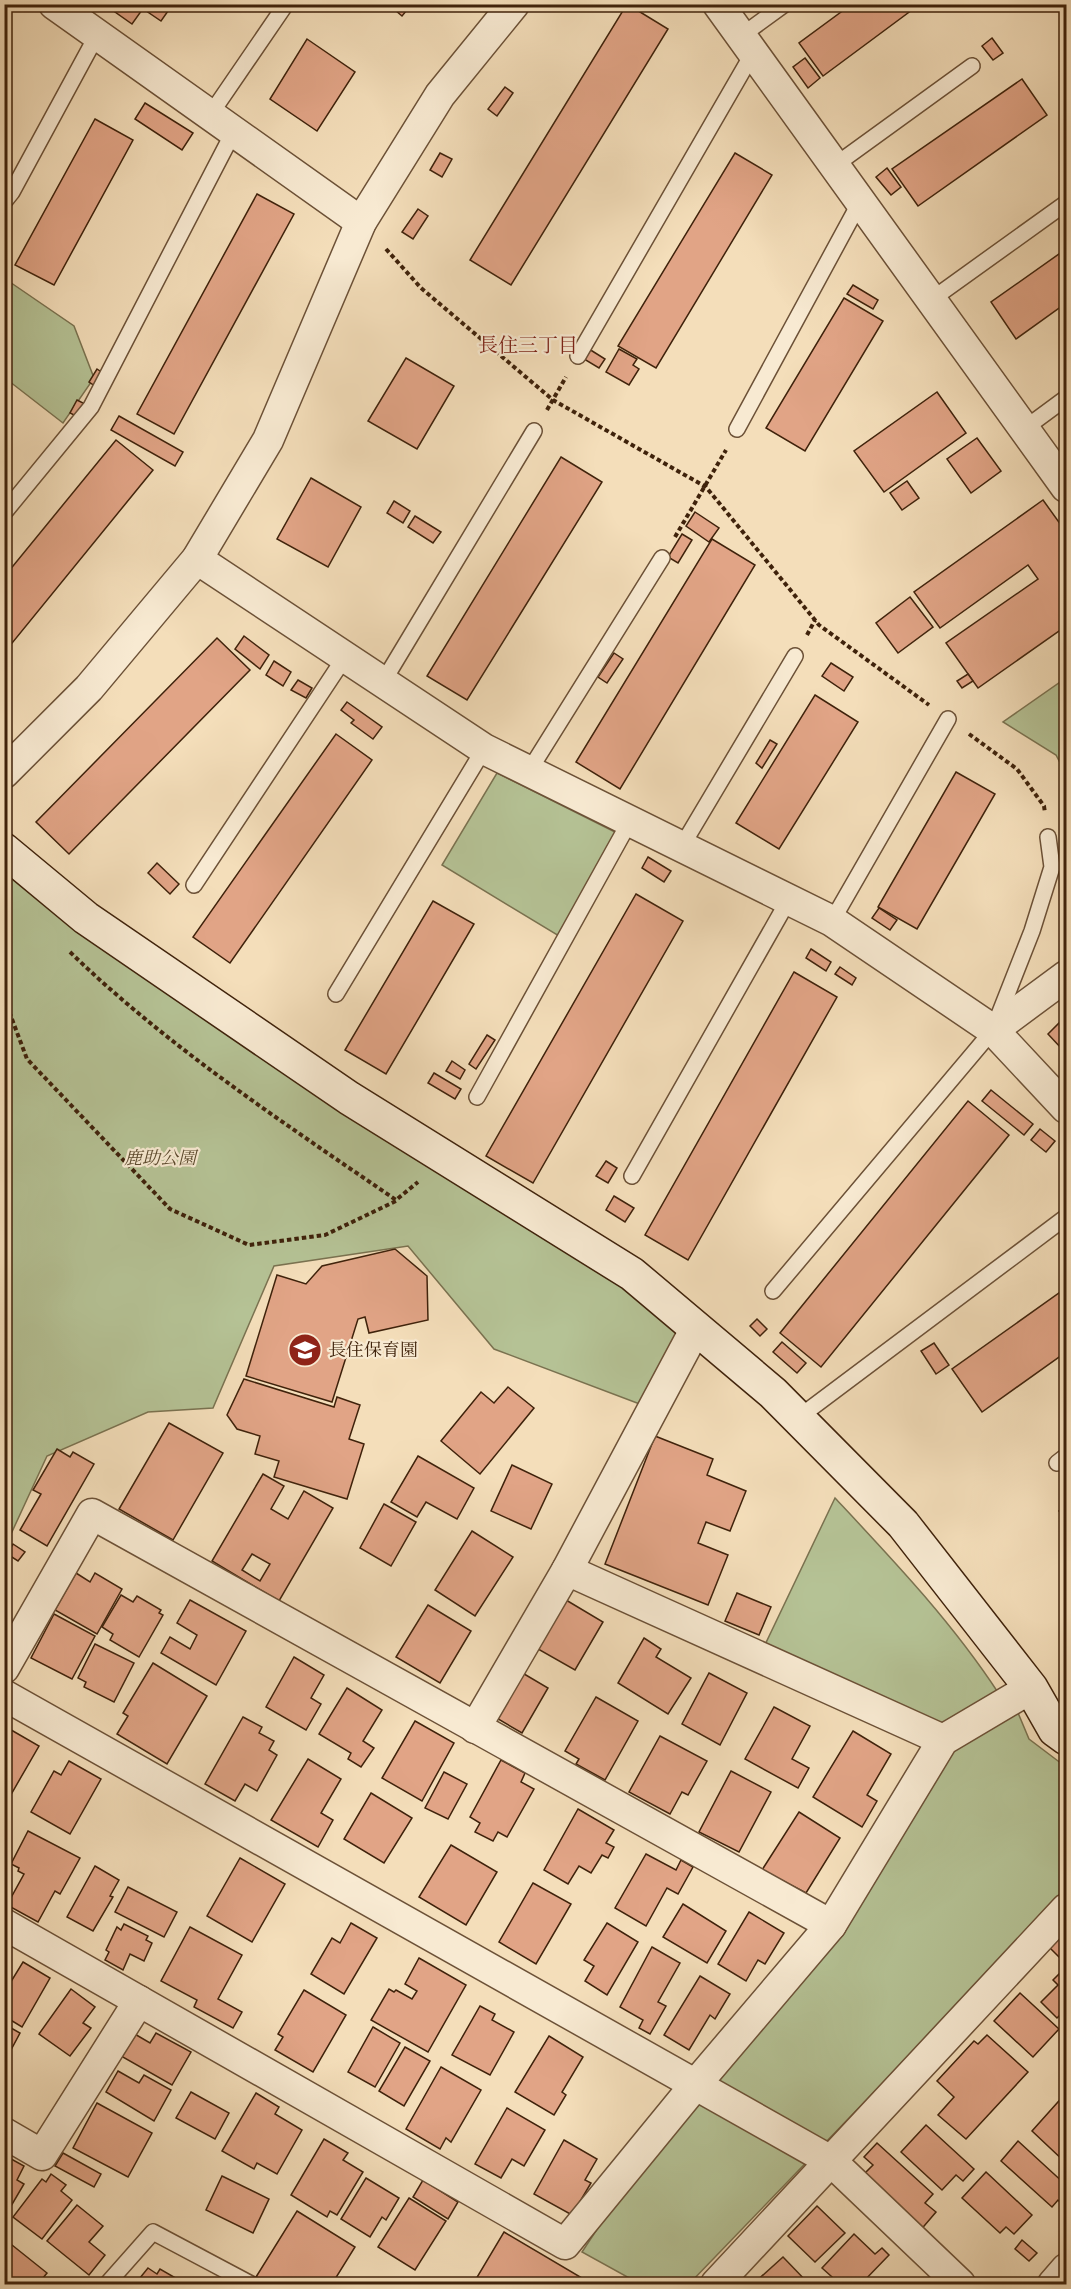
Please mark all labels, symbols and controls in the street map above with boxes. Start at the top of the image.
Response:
district label: 長住三丁目 [478,332,578,359]
park label: 鹿助公園 [124,1146,199,1170]
school or university icon: 長住保育園 [287,1332,323,1368]
place label: 長住保育園 [328,1338,418,1362]

